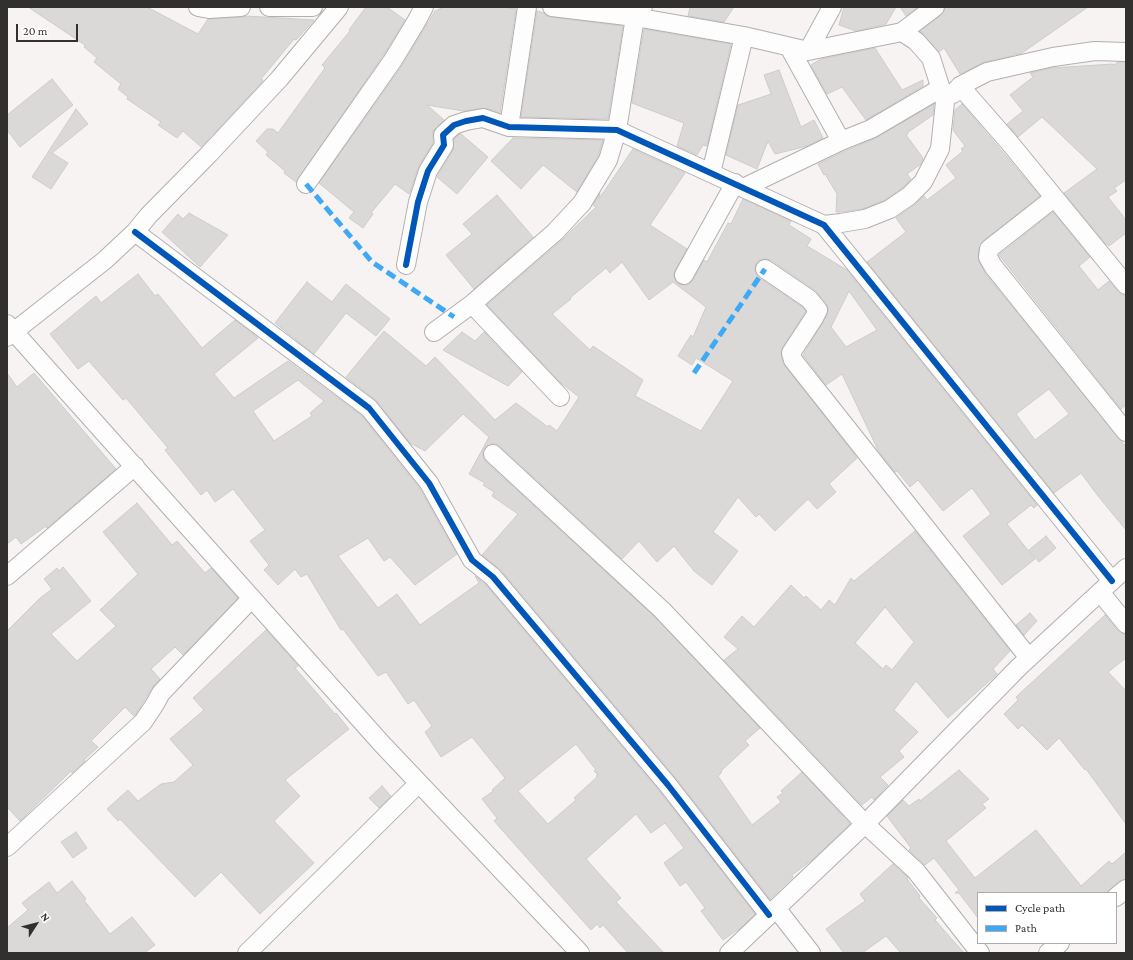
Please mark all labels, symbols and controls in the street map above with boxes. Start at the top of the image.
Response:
scale bar [18,16,80,42]
text: 20 m [23,24,47,38]
legend [977,892,1117,944]
text: Cycle path [1015,901,1065,915]
north arrow [16,904,56,944]
text: N [39,910,53,924]
text: Path [1015,921,1037,935]

